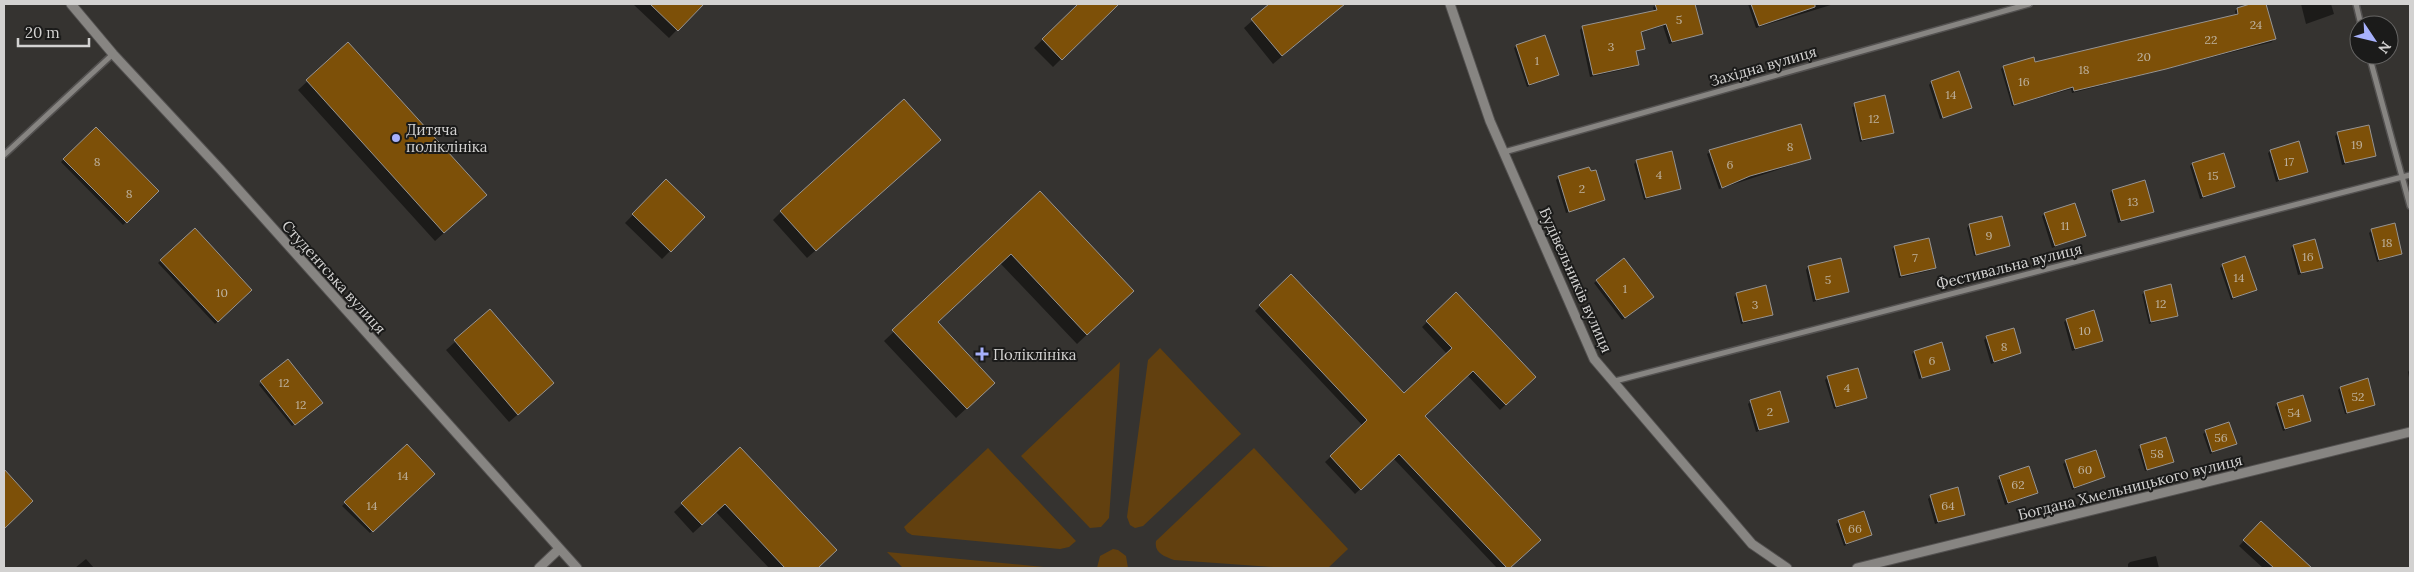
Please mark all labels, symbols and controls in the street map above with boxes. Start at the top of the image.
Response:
house number: 5 [1676,12,1682,27]
scale bar [18,15,89,47]
north arrow [2349,15,2399,65]
house number: 24 [2250,17,2263,32]
text: 20 m [25,23,60,42]
house number: 22 [2205,32,2217,47]
text: N [2374,38,2395,57]
house number: 3 [1608,39,1615,54]
street label: Західна вулиця [1707,42,1819,90]
house number: 20 [2137,49,2151,64]
house number: 1 [1535,53,1539,68]
house number: 18 [2078,62,2090,77]
house number: 16 [2018,74,2030,89]
house number: 14 [1946,87,1957,102]
house number: 12 [1869,111,1879,126]
place label: Дитяча поліклініка [406,120,488,156]
marker: Дитяча поліклініка [390,132,402,144]
house number: 19 [2351,137,2363,152]
house number: 8 [1787,139,1794,154]
house number: 8 [94,154,101,169]
house number: 17 [2284,154,2294,169]
house number: 6 [1727,157,1734,172]
house number: 4 [1656,167,1663,182]
house number: 15 [2208,168,2218,183]
house number: 2 [1579,181,1585,196]
house number: 8 [126,186,133,201]
house number: 13 [2127,194,2139,209]
street label: Будівельників вулиця [1535,204,1617,356]
street label: Студентська вулиця [278,216,390,338]
house number: 11 [2061,218,2069,233]
house number: 9 [1986,228,1993,243]
house number: 18 [2381,235,2393,250]
street label: Фестивальна вулиця [1934,239,2084,293]
house number: 16 [2302,249,2314,264]
house number: 7 [1912,250,1918,265]
house number: 14 [2234,270,2245,285]
house number: 5 [1825,272,1831,287]
house number: 1 [1623,281,1627,296]
house number: 10 [216,285,228,300]
house number: 12 [2156,296,2166,311]
house number: 3 [1752,297,1759,312]
house number: 10 [2079,323,2091,338]
house number: 8 [2001,339,2008,354]
place label: Поліклініка [993,345,1077,364]
marker: Поліклініка [975,347,989,361]
house number: 6 [1929,353,1936,368]
house number: 12 [279,375,289,390]
house number: 4 [1844,380,1851,395]
house number: 52 [2352,389,2364,404]
house number: 12 [296,397,306,412]
house number: 2 [1767,404,1773,419]
house number: 54 [2287,405,2301,420]
house number: 56 [2214,430,2228,445]
house number: 58 [2150,446,2164,461]
street label: Богдана Хмельницького вулиця [2016,450,2244,524]
house number: 60 [2078,462,2092,477]
house number: 14 [398,468,409,483]
house number: 62 [2011,477,2025,492]
house number: 14 [367,498,378,513]
house number: 64 [1941,498,1955,513]
house number: 66 [1848,521,1862,536]

